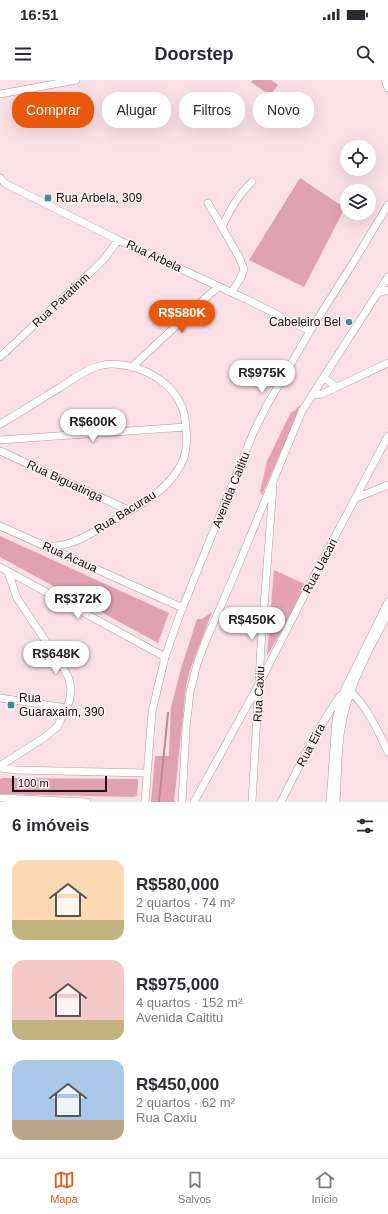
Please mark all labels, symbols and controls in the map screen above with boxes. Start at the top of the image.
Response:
text: 16:51 [20,6,58,23]
icon: menu [12,43,34,65]
icon: search [354,43,376,65]
text: Doorstep [154,44,234,64]
chip: Comprar [12,92,94,128]
chip: Alugar [102,92,171,128]
chip: Filtros [179,92,245,128]
chip: Novo [253,92,314,128]
map controls [340,140,376,220]
button: locate [340,140,376,176]
button: layers [340,184,376,220]
place label: Rua Arbela, 309 [56,191,142,205]
marker: Rua Arbela, 309 [43,193,53,203]
street label: Rua Arbela [124,237,184,275]
street label: Rua Paratinm [29,270,93,330]
pin: R$580K [149,300,215,334]
text: R$580K [158,305,206,320]
place label: Cabeleiro Bel [269,315,341,329]
marker: Cabeleiro Bel [344,317,354,327]
pin: R$975K [229,360,295,394]
text: R$975K [238,365,286,380]
pin: R$600K [60,409,126,443]
text: R$600K [69,414,117,429]
street label: Avenida Caititu [209,450,253,530]
street label: Rua Biguatinga [25,457,105,505]
street label: Rua Bacurau [92,488,158,536]
street label: Rua Uacari [300,536,340,596]
street label: Rua Acaua [40,539,100,575]
pin: R$372K [45,586,111,620]
text: R$372K [54,591,102,606]
pin: R$450K [219,607,285,641]
text: R$450K [228,612,276,627]
pin: R$648K [23,641,89,675]
text: R$648K [32,646,80,661]
street label: Rua Caxiu [251,666,267,722]
place label: Rua Guaraxaim, 390 [19,691,105,719]
marker: Rua Guaraxaim, 390 [6,700,16,710]
street label: Rua Eira [294,721,328,769]
scale bar [12,774,107,793]
text: 100 m [18,777,49,789]
icon: filters [354,815,376,837]
text: 6 imóveis [12,816,90,835]
text: R$580,000 [136,875,219,894]
icon: home [44,876,92,924]
text: 2 quartos · 74 m² [136,895,235,910]
text: Rua Bacurau [136,910,212,925]
text: R$975,000 [136,975,219,994]
icon: home [44,976,92,1024]
text: 4 quartos · 152 m² [136,995,242,1010]
text: Avenida Caititu [136,1010,223,1025]
text: R$450,000 [136,1075,219,1094]
icon: home [44,1076,92,1124]
text: 2 quartos · 62 m² [136,1095,235,1110]
text: Rua Caxiu [136,1110,197,1125]
tab: Mapa [50,1169,78,1205]
tab: Salvos [178,1169,211,1205]
tab: Início [312,1169,338,1205]

